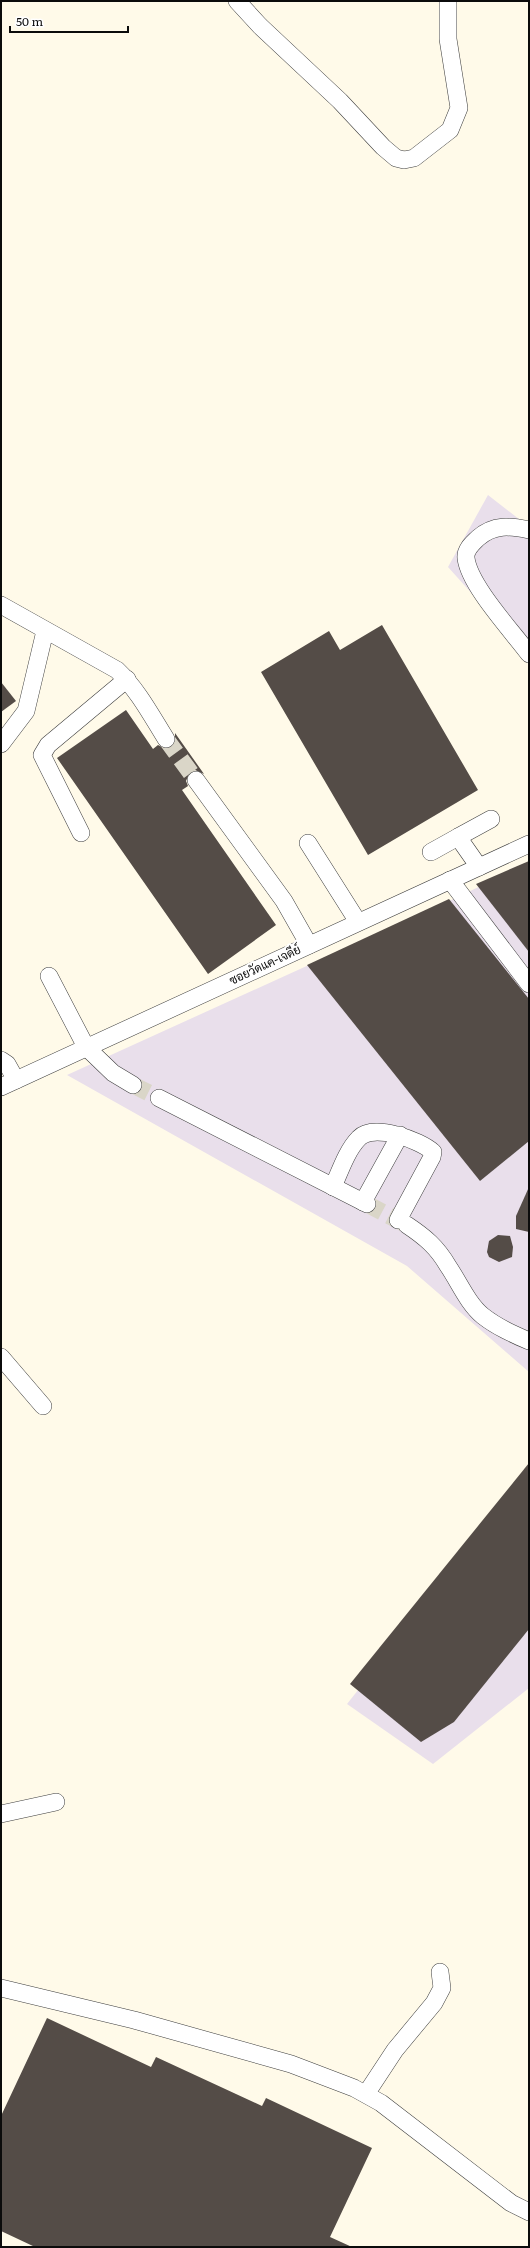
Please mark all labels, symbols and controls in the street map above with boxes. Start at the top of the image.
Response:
scale bar [10,8,128,34]
text: 50 m [16,12,43,30]
street label: ซอยวัดแค-เจดีย์ [226,940,303,989]

